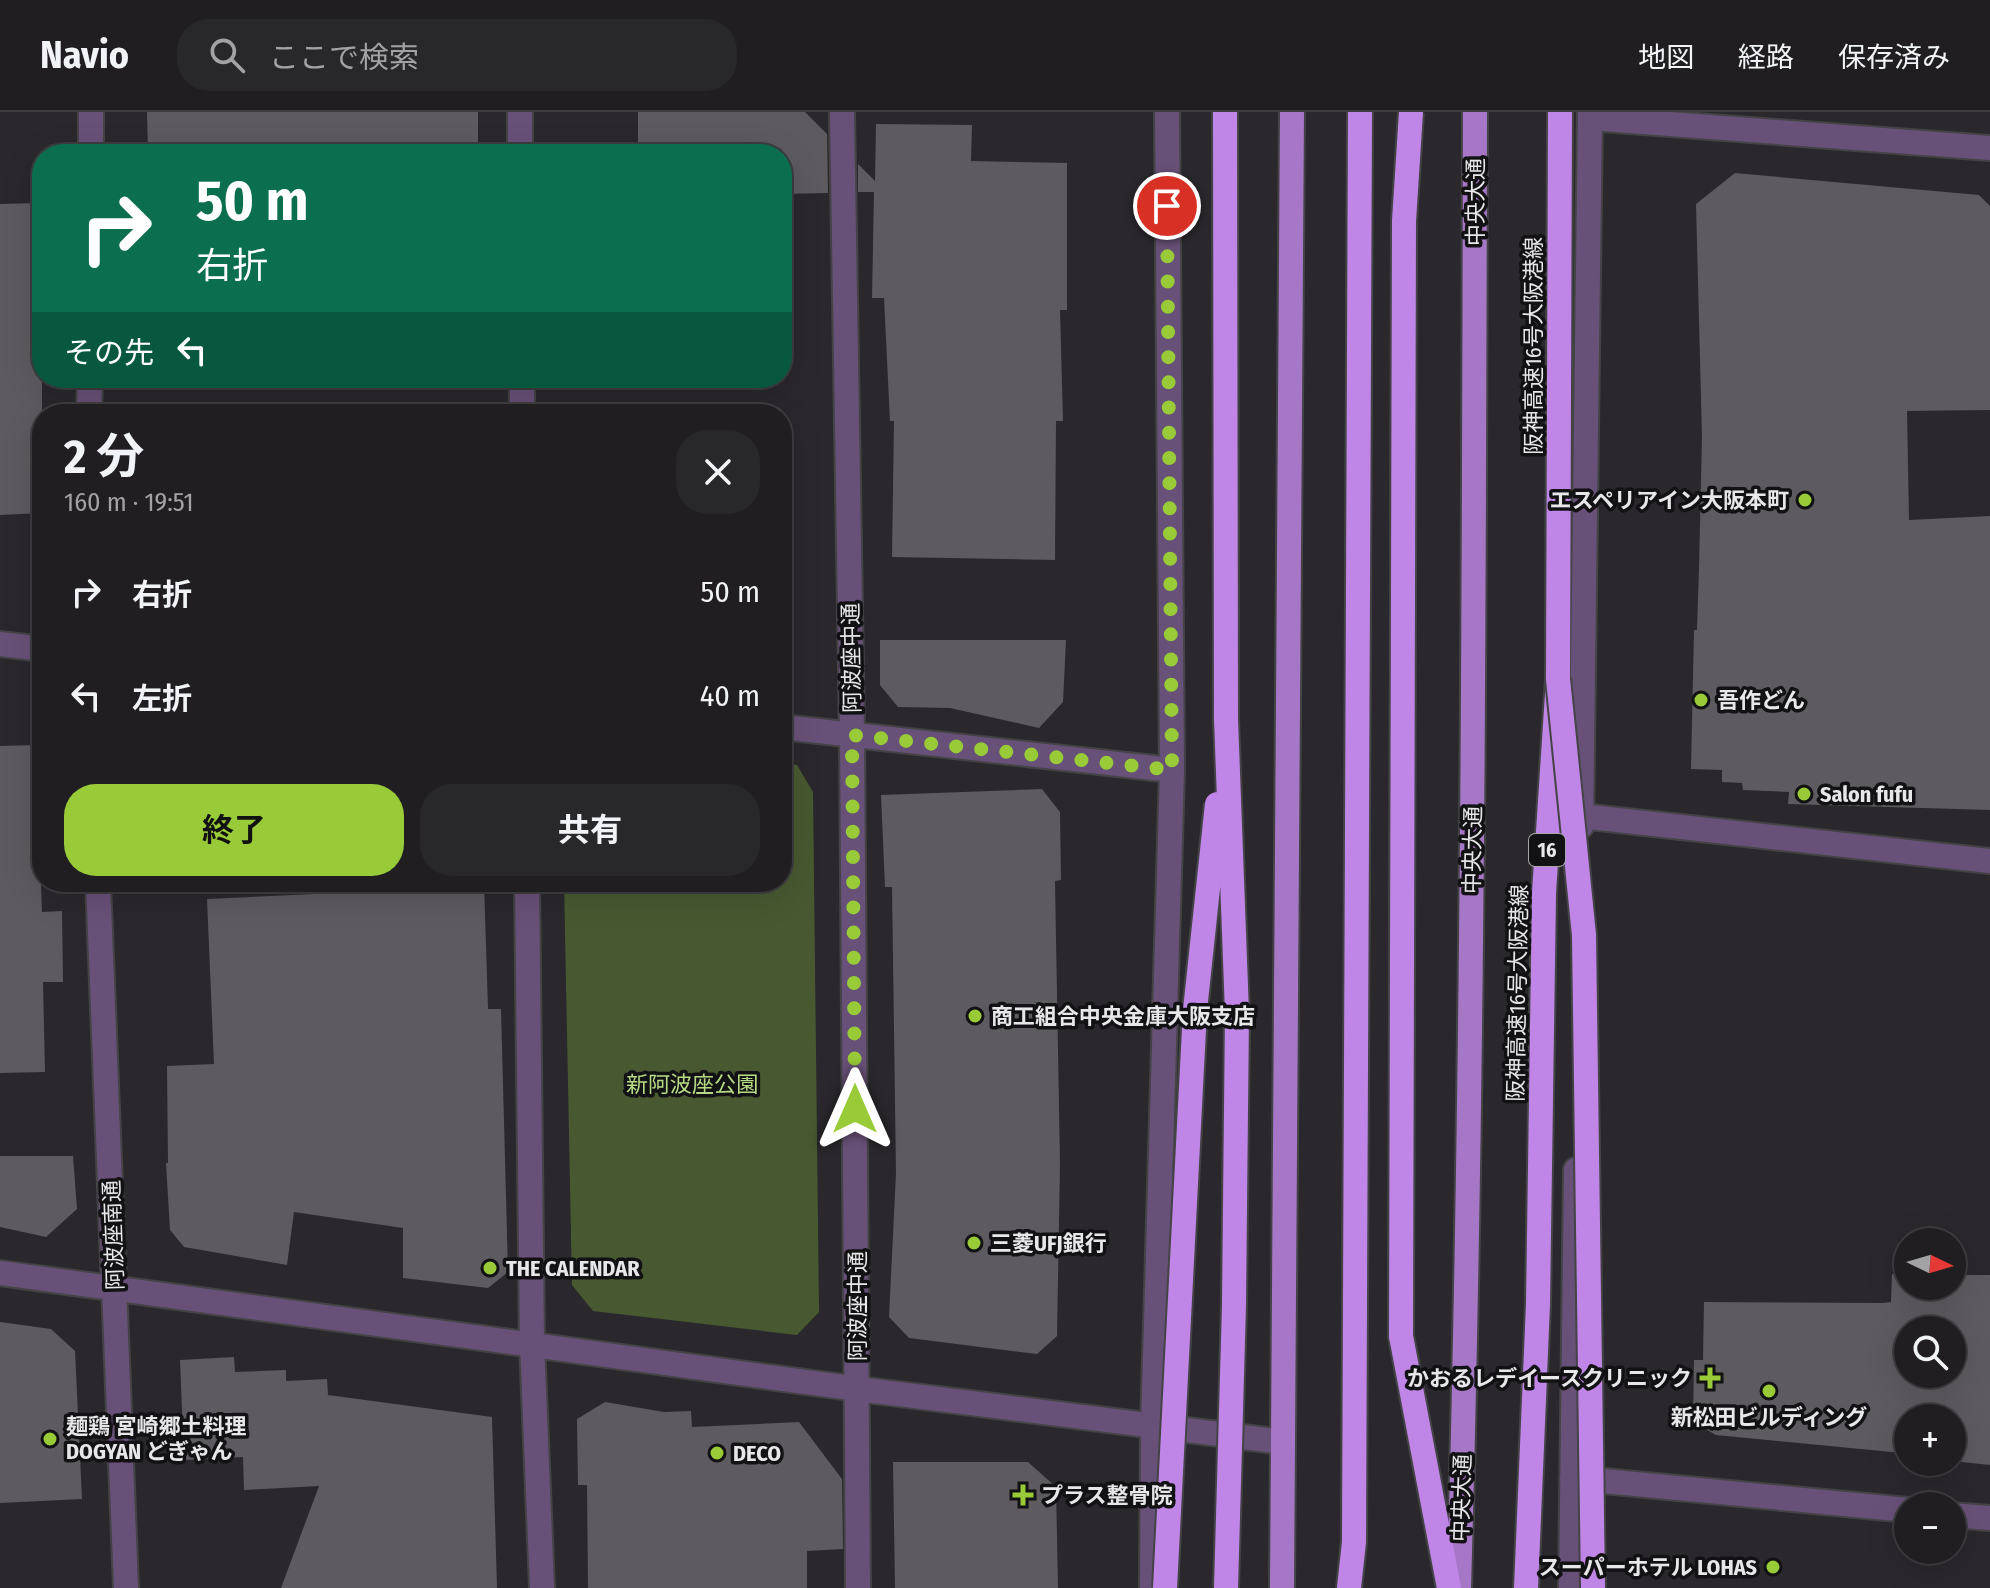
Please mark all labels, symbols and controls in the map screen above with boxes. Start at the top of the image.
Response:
search box [177,19,737,91]
text: Navio [40,32,129,78]
icon: search [205,33,249,77]
text: ここで検索 [269,40,419,76]
text: 地図 [1638,41,1694,74]
text: 経路 [1738,41,1794,74]
text: 保存済み [1838,41,1950,74]
street label: 中央大通 [1462,158,1489,246]
text: 50 m [196,168,308,235]
pin [1133,172,1201,240]
icon: right [64,176,168,280]
icon: arrive [1145,184,1189,228]
street label: 阪神高速16号大阪港線 [1520,237,1547,455]
text: 右折 [196,244,268,288]
icon: left [170,328,214,372]
text: その先 [64,335,154,371]
text: 2 分 [64,428,144,486]
button: close [676,430,760,514]
text: 160 m · 19:51 [64,487,194,518]
place label: エスペリアイン大阪本町 [1550,487,1789,514]
marker: エスペリアイン大阪本町 [1796,491,1814,509]
icon: right [64,570,108,614]
text: 50 m [700,574,760,610]
text: 右折 [132,577,192,613]
street label: 阿波座中通 [837,603,866,713]
icon: left [64,674,108,718]
text: 40 m [700,678,760,714]
text: 左折 [132,681,192,717]
place label: 吾作どん [1717,687,1805,714]
marker: 吾作どん [1692,691,1710,709]
place label: Salon fufu [1820,781,1913,808]
button: 終了 [64,784,404,876]
button: 共有 [420,784,760,876]
marker: Salon fufu [1795,785,1813,803]
street label: 中央大通 [1458,806,1487,894]
road number: 16 [1529,834,1565,866]
street label: 阪神高速16号大阪港線 [1502,884,1533,1102]
place label: 商工組合中央金庫大阪支店 [991,1003,1255,1030]
marker: 商工組合中央金庫大阪支店 [966,1007,984,1025]
position arrow [813,1067,897,1151]
park label: 新阿波座公園 [626,1071,758,1098]
street label: 阿波座南通 [98,1180,129,1290]
north arrow [1894,1228,1966,1300]
map controls [1894,1228,1966,1564]
place label: 三菱UFJ銀行 [990,1230,1107,1257]
marker: 三菱UFJ銀行 [965,1234,983,1252]
street label: 阿波座中通 [844,1251,871,1361]
place label: THE CALENDAR [506,1255,640,1282]
marker: THE CALENDAR [481,1259,499,1277]
button: search [1894,1316,1966,1388]
place label: かおるレデイースクリニック [1407,1365,1692,1392]
marker: かおるレデイースクリニック [1699,1367,1721,1389]
marker: 新松田ビルディング [1760,1382,1778,1400]
place label: 新松田ビルディング [1671,1404,1867,1431]
button: + [1894,1404,1966,1476]
place label: 麺鶏 宮崎郷土料理 DOGYAN どぎゃん [66,1413,247,1465]
marker: 麺鶏 宮崎郷土料理 DOGYAN どぎゃん [41,1430,59,1448]
place label: DECO [733,1440,781,1467]
marker: DECO [708,1444,726,1462]
street label: 中央大通 [1446,1454,1477,1542]
place label: プラス整骨院 [1041,1482,1173,1509]
marker: プラス整骨院 [1012,1484,1034,1506]
button: − [1894,1492,1966,1564]
place label: スーパーホテル LOHAS [1539,1554,1757,1581]
marker: スーパーホテル LOHAS [1764,1558,1782,1576]

